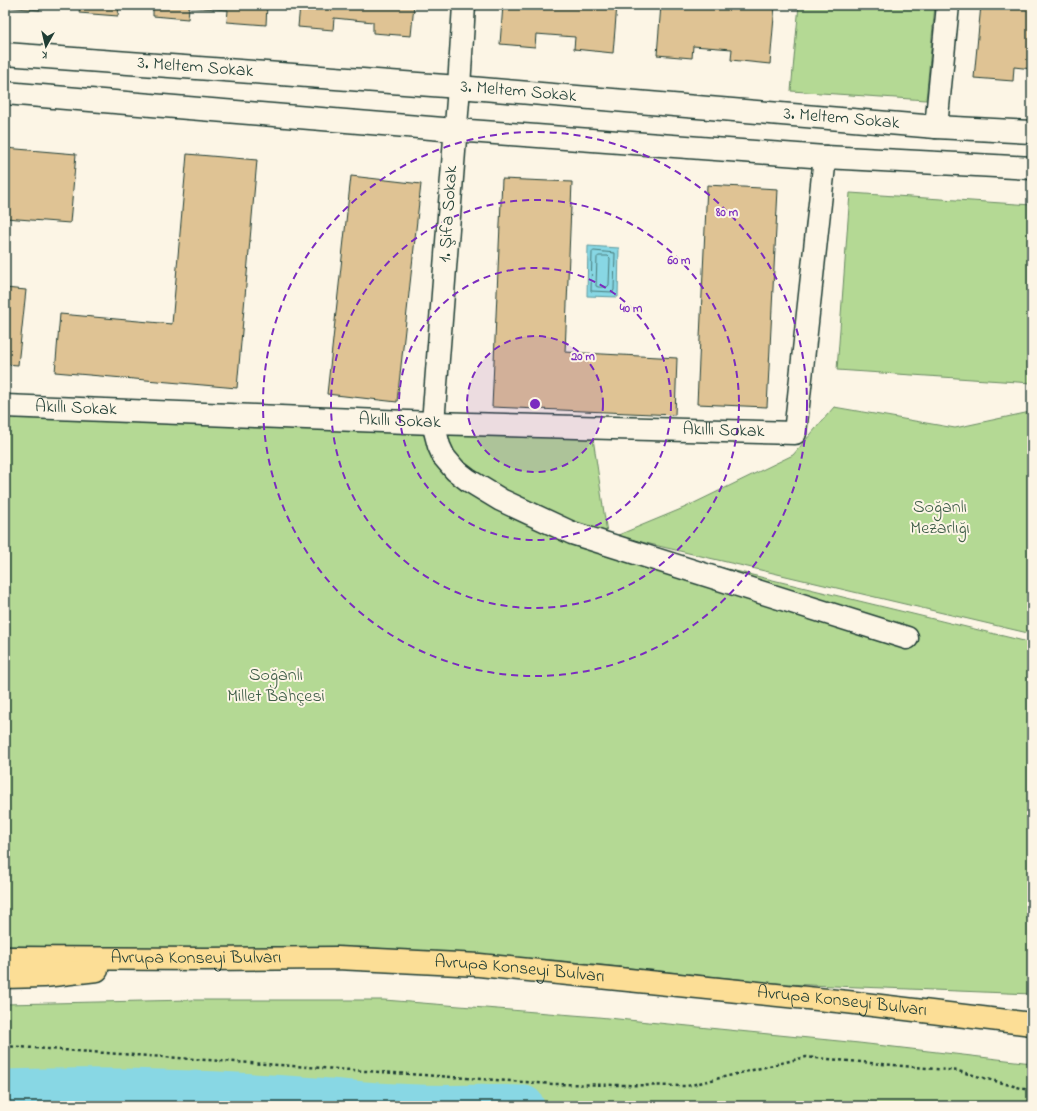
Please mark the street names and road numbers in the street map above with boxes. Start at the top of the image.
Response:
street label: 3. Meltem Sokak [137,51,254,85]
street label: 3. Meltem Sokak [460,74,578,110]
street label: 3. Meltem Sokak [782,101,901,137]
street label: 1. Şifa Sokak [433,165,465,263]
street label: Akıllı Sokak [34,394,118,423]
street label: Akıllı Sokak [358,407,441,436]
street label: Akıllı Sokak [682,417,765,445]
street label: Avrupa Konseyi Bulvarı [111,945,282,972]
street label: Avrupa Konseyi Bulvarı [434,950,606,991]
street label: Avrupa Konseyi Bulvarı [756,980,928,1024]

